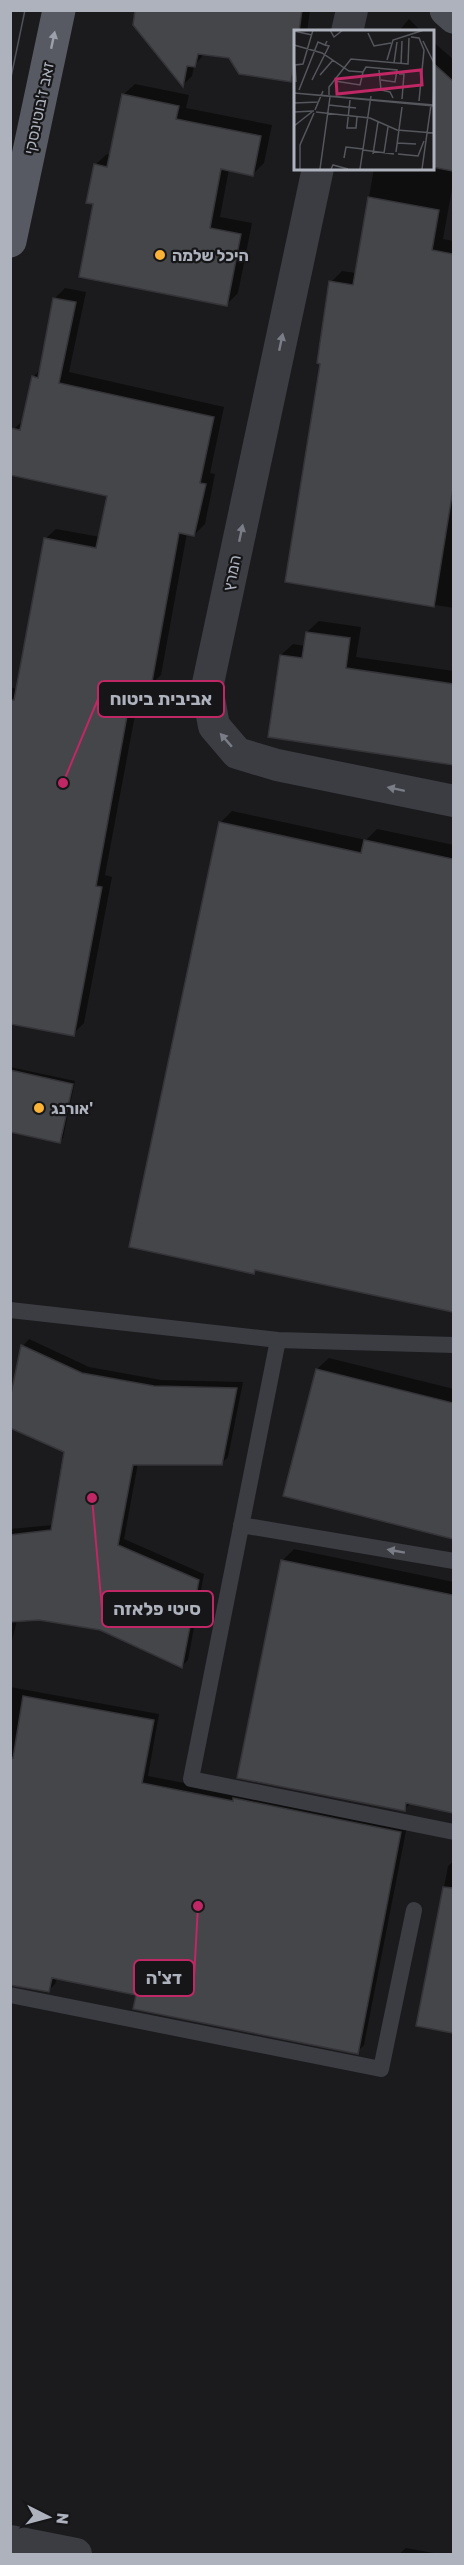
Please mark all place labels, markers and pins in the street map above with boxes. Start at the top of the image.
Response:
place label: היכל שלמה [172,246,249,265]
marker: היכל שלמה [153,248,167,262]
callout: אביבית ביטוח [98,681,224,717]
place label: אורנג' [51,1099,93,1118]
marker: אורנג' [32,1101,46,1115]
callout: סיטי פלאזה [102,1591,213,1627]
callout: דצ'ה [134,1960,194,1996]

